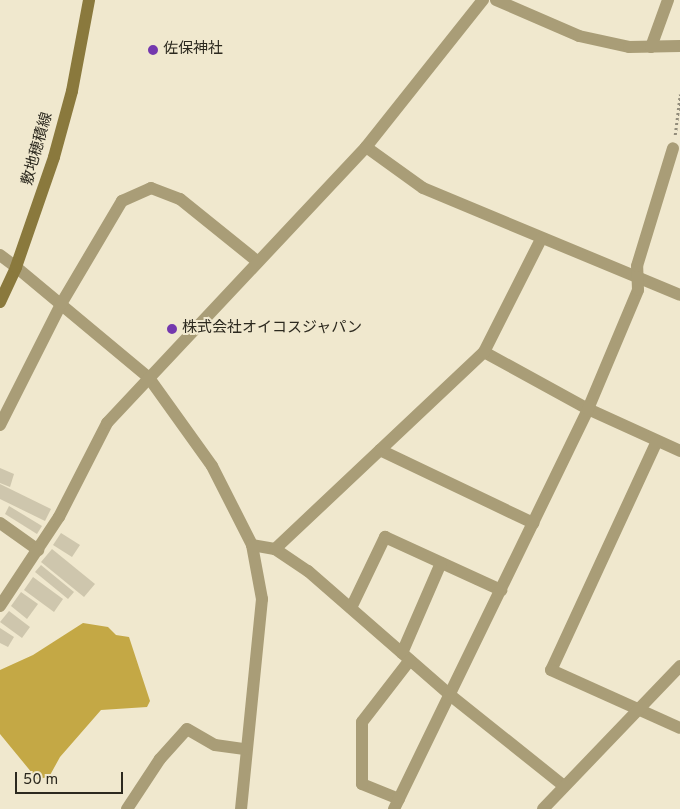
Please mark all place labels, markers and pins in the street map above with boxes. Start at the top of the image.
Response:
place label: 佐保神社 [163,41,223,59]
marker: 佐保神社 [147,44,159,56]
place label: 株式会社オイコスジャパン [182,320,362,338]
marker: 株式会社オイコスジャパン [166,323,178,335]

